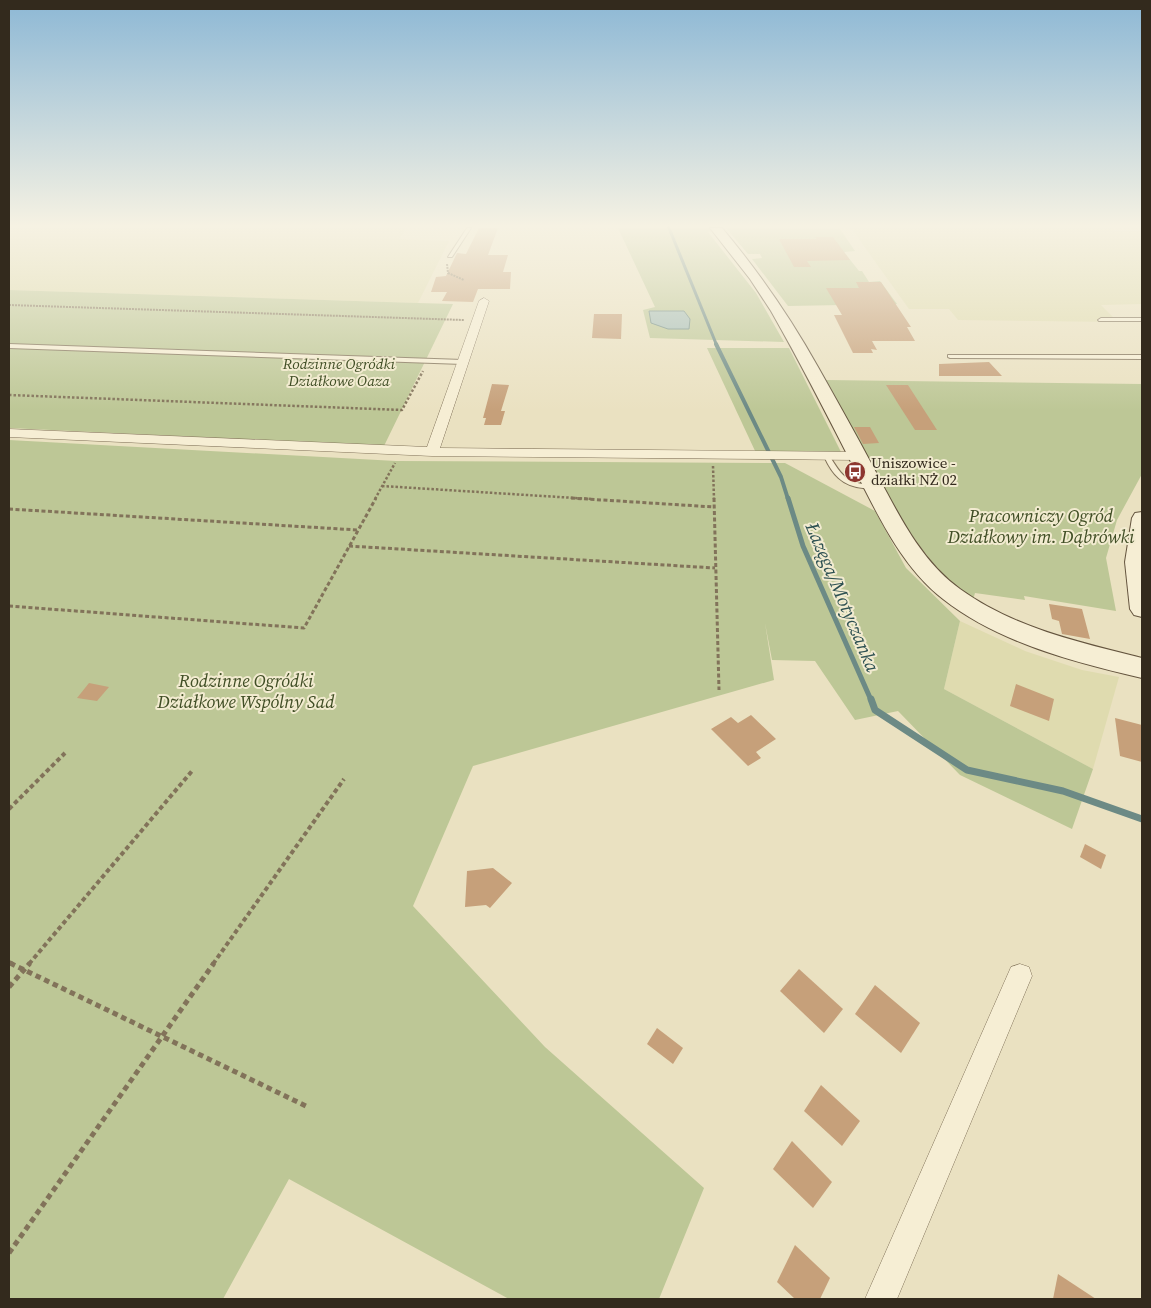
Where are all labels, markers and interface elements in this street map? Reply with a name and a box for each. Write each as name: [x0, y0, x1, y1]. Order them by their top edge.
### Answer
park label: Rodzinne Ogródki Działkowe Oaza: [282, 353, 396, 391]
place label: Uniszowice - działki NŻ 02: [871, 452, 957, 490]
bus stop icon: Uniszowice - działki NŻ 02: [843, 460, 867, 484]
park label: Pracowniczy Ogród Działkowy im. Dąbrówki: [946, 503, 1135, 549]
water label: Łazęga/Motyczanka: [799, 517, 886, 676]
park label: Rodzinne Ogródki Działkowe Wspólny Sad: [156, 668, 335, 714]

